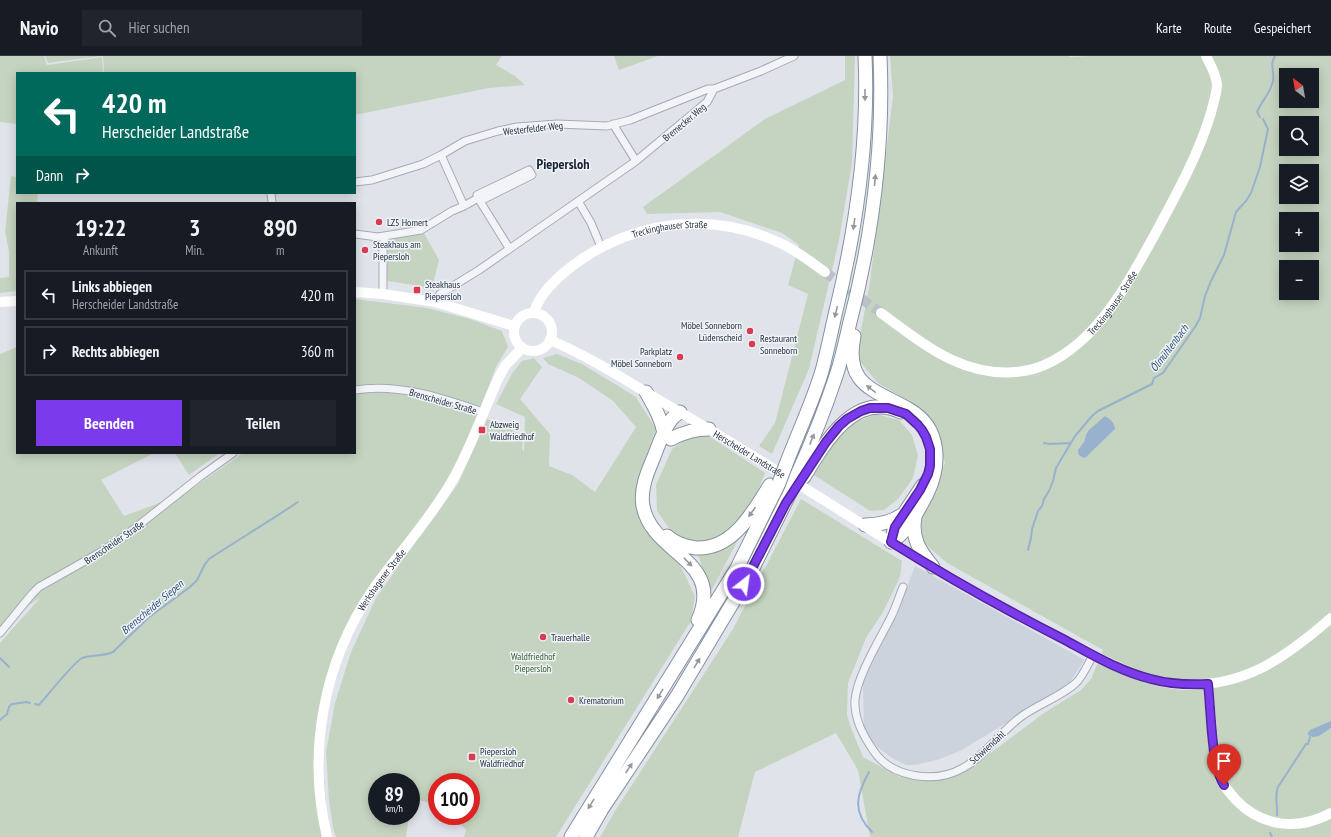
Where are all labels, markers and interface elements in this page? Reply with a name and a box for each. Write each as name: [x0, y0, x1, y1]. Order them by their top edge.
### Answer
search box: [82, 10, 362, 46]
text: Navio: [20, 16, 58, 40]
icon: search: [96, 17, 118, 39]
text: Hier suchen: [128, 18, 190, 37]
text: Karte: [1156, 19, 1182, 37]
text: Route: [1204, 19, 1232, 37]
text: Gespeichert: [1254, 19, 1311, 37]
north arrow: [1279, 68, 1319, 108]
map controls: [1279, 68, 1319, 300]
text: 420 m: [102, 84, 166, 121]
icon: left: [36, 88, 88, 140]
one-way arrow: [862, 89, 868, 102]
street label: Bremecker Weg: [660, 100, 709, 144]
button: search: [1279, 116, 1319, 156]
street label: Westerfelder Weg: [502, 119, 564, 138]
text: Herscheider Landstraße: [102, 120, 249, 143]
district label: Piepersloh: [537, 155, 590, 173]
icon: right: [71, 164, 93, 186]
button: layers: [1279, 164, 1319, 204]
text: Dann: [36, 166, 63, 185]
one-way arrow: [872, 174, 879, 186]
text: 19:22: [75, 212, 127, 243]
text: 3: [189, 212, 200, 243]
text: 890: [263, 212, 297, 243]
button: +: [1279, 212, 1319, 252]
place label: LZ5 Homert: [387, 216, 428, 229]
marker: LZ5 Homert: [374, 217, 384, 227]
street label: Treckinghauser Straße: [630, 218, 708, 241]
one-way arrow: [851, 218, 857, 230]
place label: Steakhaus am Piepersloh: [373, 238, 421, 263]
text: Ankunft: [83, 242, 118, 259]
text: Min.: [185, 242, 204, 259]
text: m: [276, 242, 284, 259]
marker: Steakhaus am Piepersloh: [360, 245, 370, 255]
button: −: [1279, 260, 1319, 300]
street label: Treckinghauser Straße: [1085, 268, 1140, 338]
text: Links abbiegen: [72, 277, 152, 296]
place label: Steakhaus Piepersloh: [425, 278, 461, 303]
icon: left: [38, 284, 60, 306]
marker: Steakhaus Piepersloh: [412, 285, 422, 295]
text: 420 m: [301, 286, 334, 305]
text: Herscheider Landstraße: [72, 296, 178, 313]
one-way arrow: [833, 306, 839, 318]
place label: Möbel Sonneborn Lüdenscheid: [681, 319, 742, 344]
water label: Ölmühlenbach: [1147, 321, 1192, 374]
marker: Möbel Sonneborn Lüdenscheid: [745, 326, 755, 336]
place label: Restaurant Sonneborn: [760, 332, 797, 357]
marker: Restaurant Sonneborn: [747, 339, 757, 349]
icon: right: [38, 340, 60, 362]
text: Rechts abbiegen: [72, 342, 159, 361]
text: 360 m: [301, 342, 334, 361]
place label: Parkplatz Möbel Sonneborn: [611, 345, 672, 370]
marker: Parkplatz Möbel Sonneborn: [675, 352, 685, 362]
one-way arrow: [866, 385, 877, 393]
street label: Brenscheider Straße: [408, 386, 478, 417]
button: Beenden: [36, 400, 182, 446]
button: Teilen: [190, 400, 336, 446]
place label: Abzweig Waldfriedhof: [490, 418, 535, 443]
marker: Abzweig Waldfriedhof: [477, 425, 487, 435]
street label: Herscheider Landstraße: [711, 427, 788, 481]
one-way arrow: [810, 433, 816, 445]
one-way arrow: [748, 507, 756, 518]
street label: Brenscheider Straße: [82, 518, 147, 567]
street label: Werkshagener Straße: [355, 546, 409, 613]
one-way arrow: [683, 557, 693, 567]
position arrow: [723, 563, 765, 605]
water label: Brenscheider Siepen: [118, 576, 187, 637]
place label: Trauerhalle: [551, 631, 590, 644]
marker: Trauerhalle: [538, 632, 548, 642]
park label: Waldfriedhof Piepersloh: [511, 650, 556, 675]
one-way arrow: [693, 658, 701, 668]
one-way arrow: [656, 688, 663, 700]
place label: Krematorium: [579, 694, 624, 707]
marker: Krematorium: [566, 695, 576, 705]
street label: Schwiendahl: [967, 727, 1008, 767]
pin: [1207, 744, 1241, 785]
place label: Piepersloh Waldfriedhof: [480, 745, 525, 770]
icon: arrive: [1213, 750, 1235, 772]
marker: Piepersloh Waldfriedhof: [467, 752, 477, 762]
one-way arrow: [625, 763, 633, 773]
speed limit sign: 100: [428, 773, 480, 825]
text: 89: [384, 781, 404, 807]
one-way arrow: [587, 799, 595, 809]
text: km/h: [385, 802, 403, 815]

